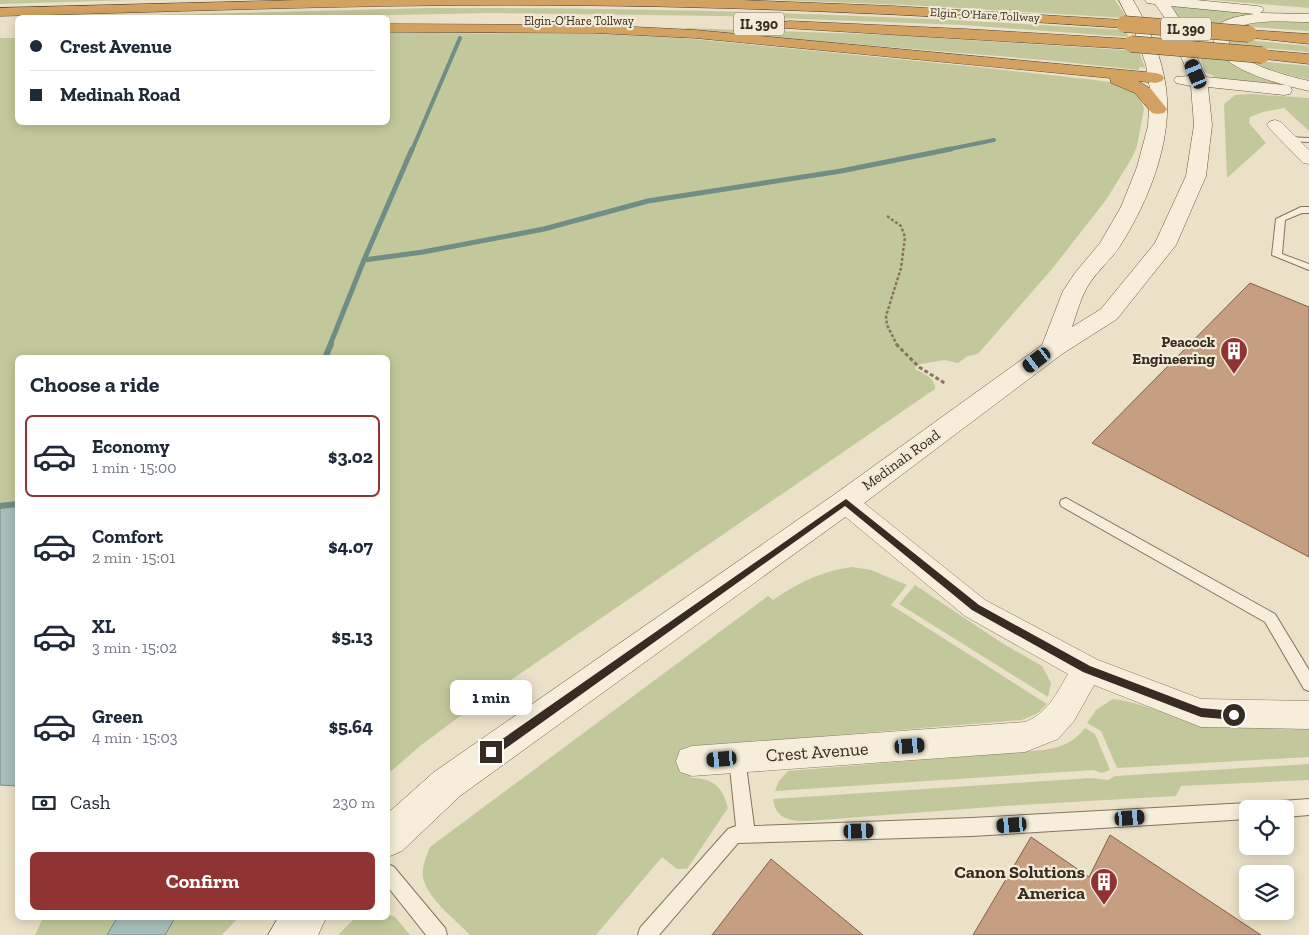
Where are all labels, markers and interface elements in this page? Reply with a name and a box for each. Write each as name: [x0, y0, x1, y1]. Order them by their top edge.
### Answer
street label: Elgin-O'Hare Tollway: [930, 5, 1041, 25]
road number: IL 390: [734, 12, 784, 36]
street label: Elgin-O'Hare Tollway: [524, 14, 635, 28]
road number: IL 390: [1161, 18, 1211, 40]
text: Crest Avenue: [60, 35, 172, 58]
car: [1183, 57, 1208, 91]
text: Medinah Road: [60, 83, 180, 106]
place label: Peacock Engineering: [1132, 333, 1216, 368]
building icon: Peacock Engineering: [1219, 336, 1249, 375]
car: [1020, 345, 1053, 375]
text: Choose a ride: [30, 371, 160, 398]
street label: Medinah Road: [858, 425, 944, 494]
icon: car: [32, 434, 77, 479]
text: Economy: [92, 435, 170, 458]
text: $3.02: [328, 445, 373, 468]
text: 1 min · 15:00: [92, 458, 176, 477]
icon: car: [32, 524, 77, 569]
text: Comfort: [92, 525, 163, 548]
text: $4.07: [328, 535, 373, 558]
text: 2 min · 15:01: [92, 548, 175, 567]
icon: car: [32, 614, 77, 659]
text: XL: [92, 615, 115, 638]
text: $5.13: [332, 625, 373, 648]
text: 3 min · 15:02: [92, 638, 177, 657]
callout: 1 min: [450, 680, 532, 714]
text: 1 min: [472, 688, 510, 707]
icon: car: [32, 704, 77, 749]
route start: [1223, 704, 1245, 726]
text: Green: [92, 705, 143, 728]
text: $5.64: [329, 715, 373, 738]
text: 4 min · 15:03: [92, 728, 177, 747]
street label: Crest Avenue: [765, 737, 869, 767]
car: [894, 737, 925, 755]
route end: [480, 741, 502, 763]
car: [706, 750, 737, 768]
icon: cash: [30, 789, 58, 817]
text: Cash: [70, 791, 110, 814]
text: 230 m: [332, 793, 375, 812]
map controls: [1239, 800, 1294, 920]
button: locate: [1239, 800, 1294, 855]
car: [1114, 809, 1145, 827]
car: [996, 816, 1027, 834]
car: [843, 823, 874, 839]
button: Confirm: [30, 852, 375, 910]
place label: Canon Solutions America: [954, 861, 1085, 904]
button: layers: [1239, 865, 1294, 920]
building icon: Canon Solutions America: [1089, 867, 1119, 906]

